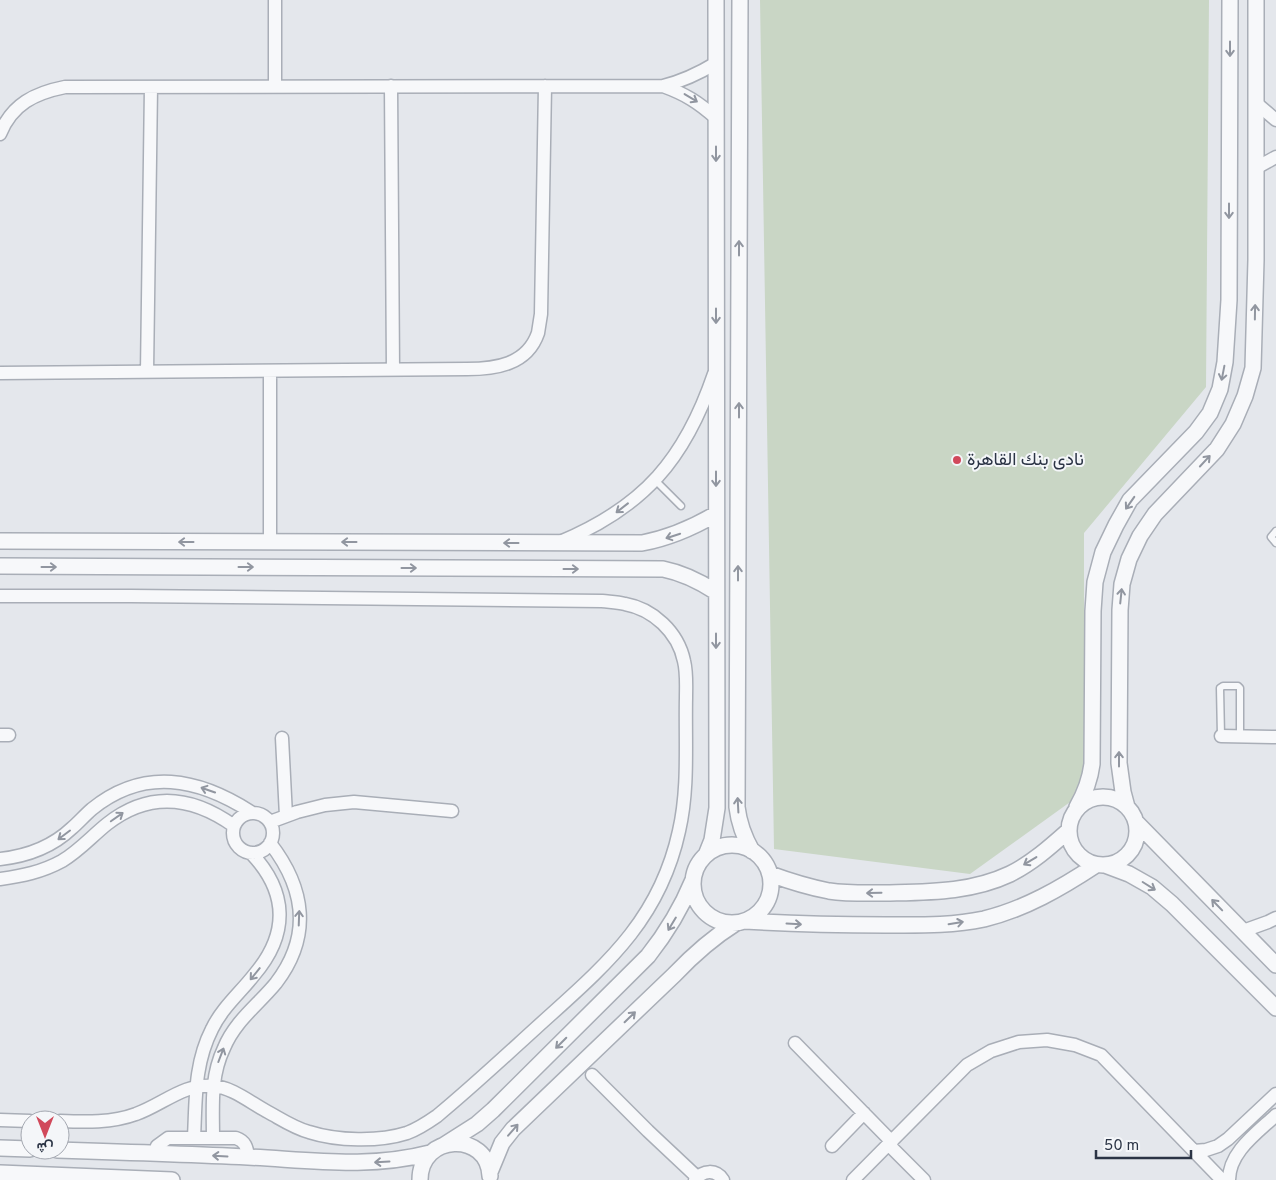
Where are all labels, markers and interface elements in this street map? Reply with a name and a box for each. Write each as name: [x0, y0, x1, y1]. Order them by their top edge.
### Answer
one-way arrow: [1225, 40, 1235, 56]
one-way arrow: [684, 94, 698, 104]
one-way arrow: [711, 145, 721, 161]
one-way arrow: [1224, 202, 1234, 219]
one-way arrow: [734, 240, 744, 256]
one-way arrow: [1250, 304, 1259, 320]
one-way arrow: [711, 308, 721, 324]
one-way arrow: [1218, 365, 1227, 381]
one-way arrow: [734, 403, 744, 419]
place label: نادى بنك القاهرة: [967, 449, 1084, 472]
marker: نادى بنك القاهرة: [951, 454, 963, 466]
one-way arrow: [1199, 455, 1211, 468]
one-way arrow: [711, 470, 721, 486]
one-way arrow: [1125, 495, 1135, 509]
one-way arrow: [616, 503, 629, 514]
one-way arrow: [665, 531, 681, 541]
one-way arrow: [178, 537, 194, 547]
one-way arrow: [341, 537, 357, 547]
one-way arrow: [503, 538, 520, 548]
one-way arrow: [40, 562, 56, 572]
one-way arrow: [238, 562, 254, 572]
one-way arrow: [400, 563, 416, 573]
one-way arrow: [562, 564, 579, 574]
one-way arrow: [733, 565, 743, 582]
one-way arrow: [1116, 589, 1126, 605]
one-way arrow: [711, 632, 721, 649]
one-way arrow: [1114, 751, 1124, 767]
one-way arrow: [200, 785, 216, 794]
one-way arrow: [733, 798, 742, 814]
one-way arrow: [110, 812, 124, 822]
one-way arrow: [57, 830, 71, 840]
one-way arrow: [1024, 857, 1038, 867]
one-way arrow: [1141, 881, 1155, 891]
one-way arrow: [866, 888, 882, 898]
one-way arrow: [1211, 899, 1224, 911]
one-way arrow: [294, 910, 304, 926]
one-way arrow: [666, 917, 676, 931]
one-way arrow: [948, 918, 964, 928]
one-way arrow: [786, 919, 802, 928]
one-way arrow: [250, 967, 261, 980]
one-way arrow: [624, 1011, 636, 1023]
one-way arrow: [555, 1036, 567, 1049]
one-way arrow: [217, 1048, 226, 1063]
north arrow: [20, 1110, 70, 1160]
one-way arrow: [507, 1124, 518, 1137]
scale bar: [1096, 1128, 1191, 1160]
text: 50 m: [1104, 1137, 1139, 1156]
text: ش: [36, 1138, 53, 1155]
one-way arrow: [212, 1151, 228, 1160]
one-way arrow: [375, 1157, 391, 1166]

